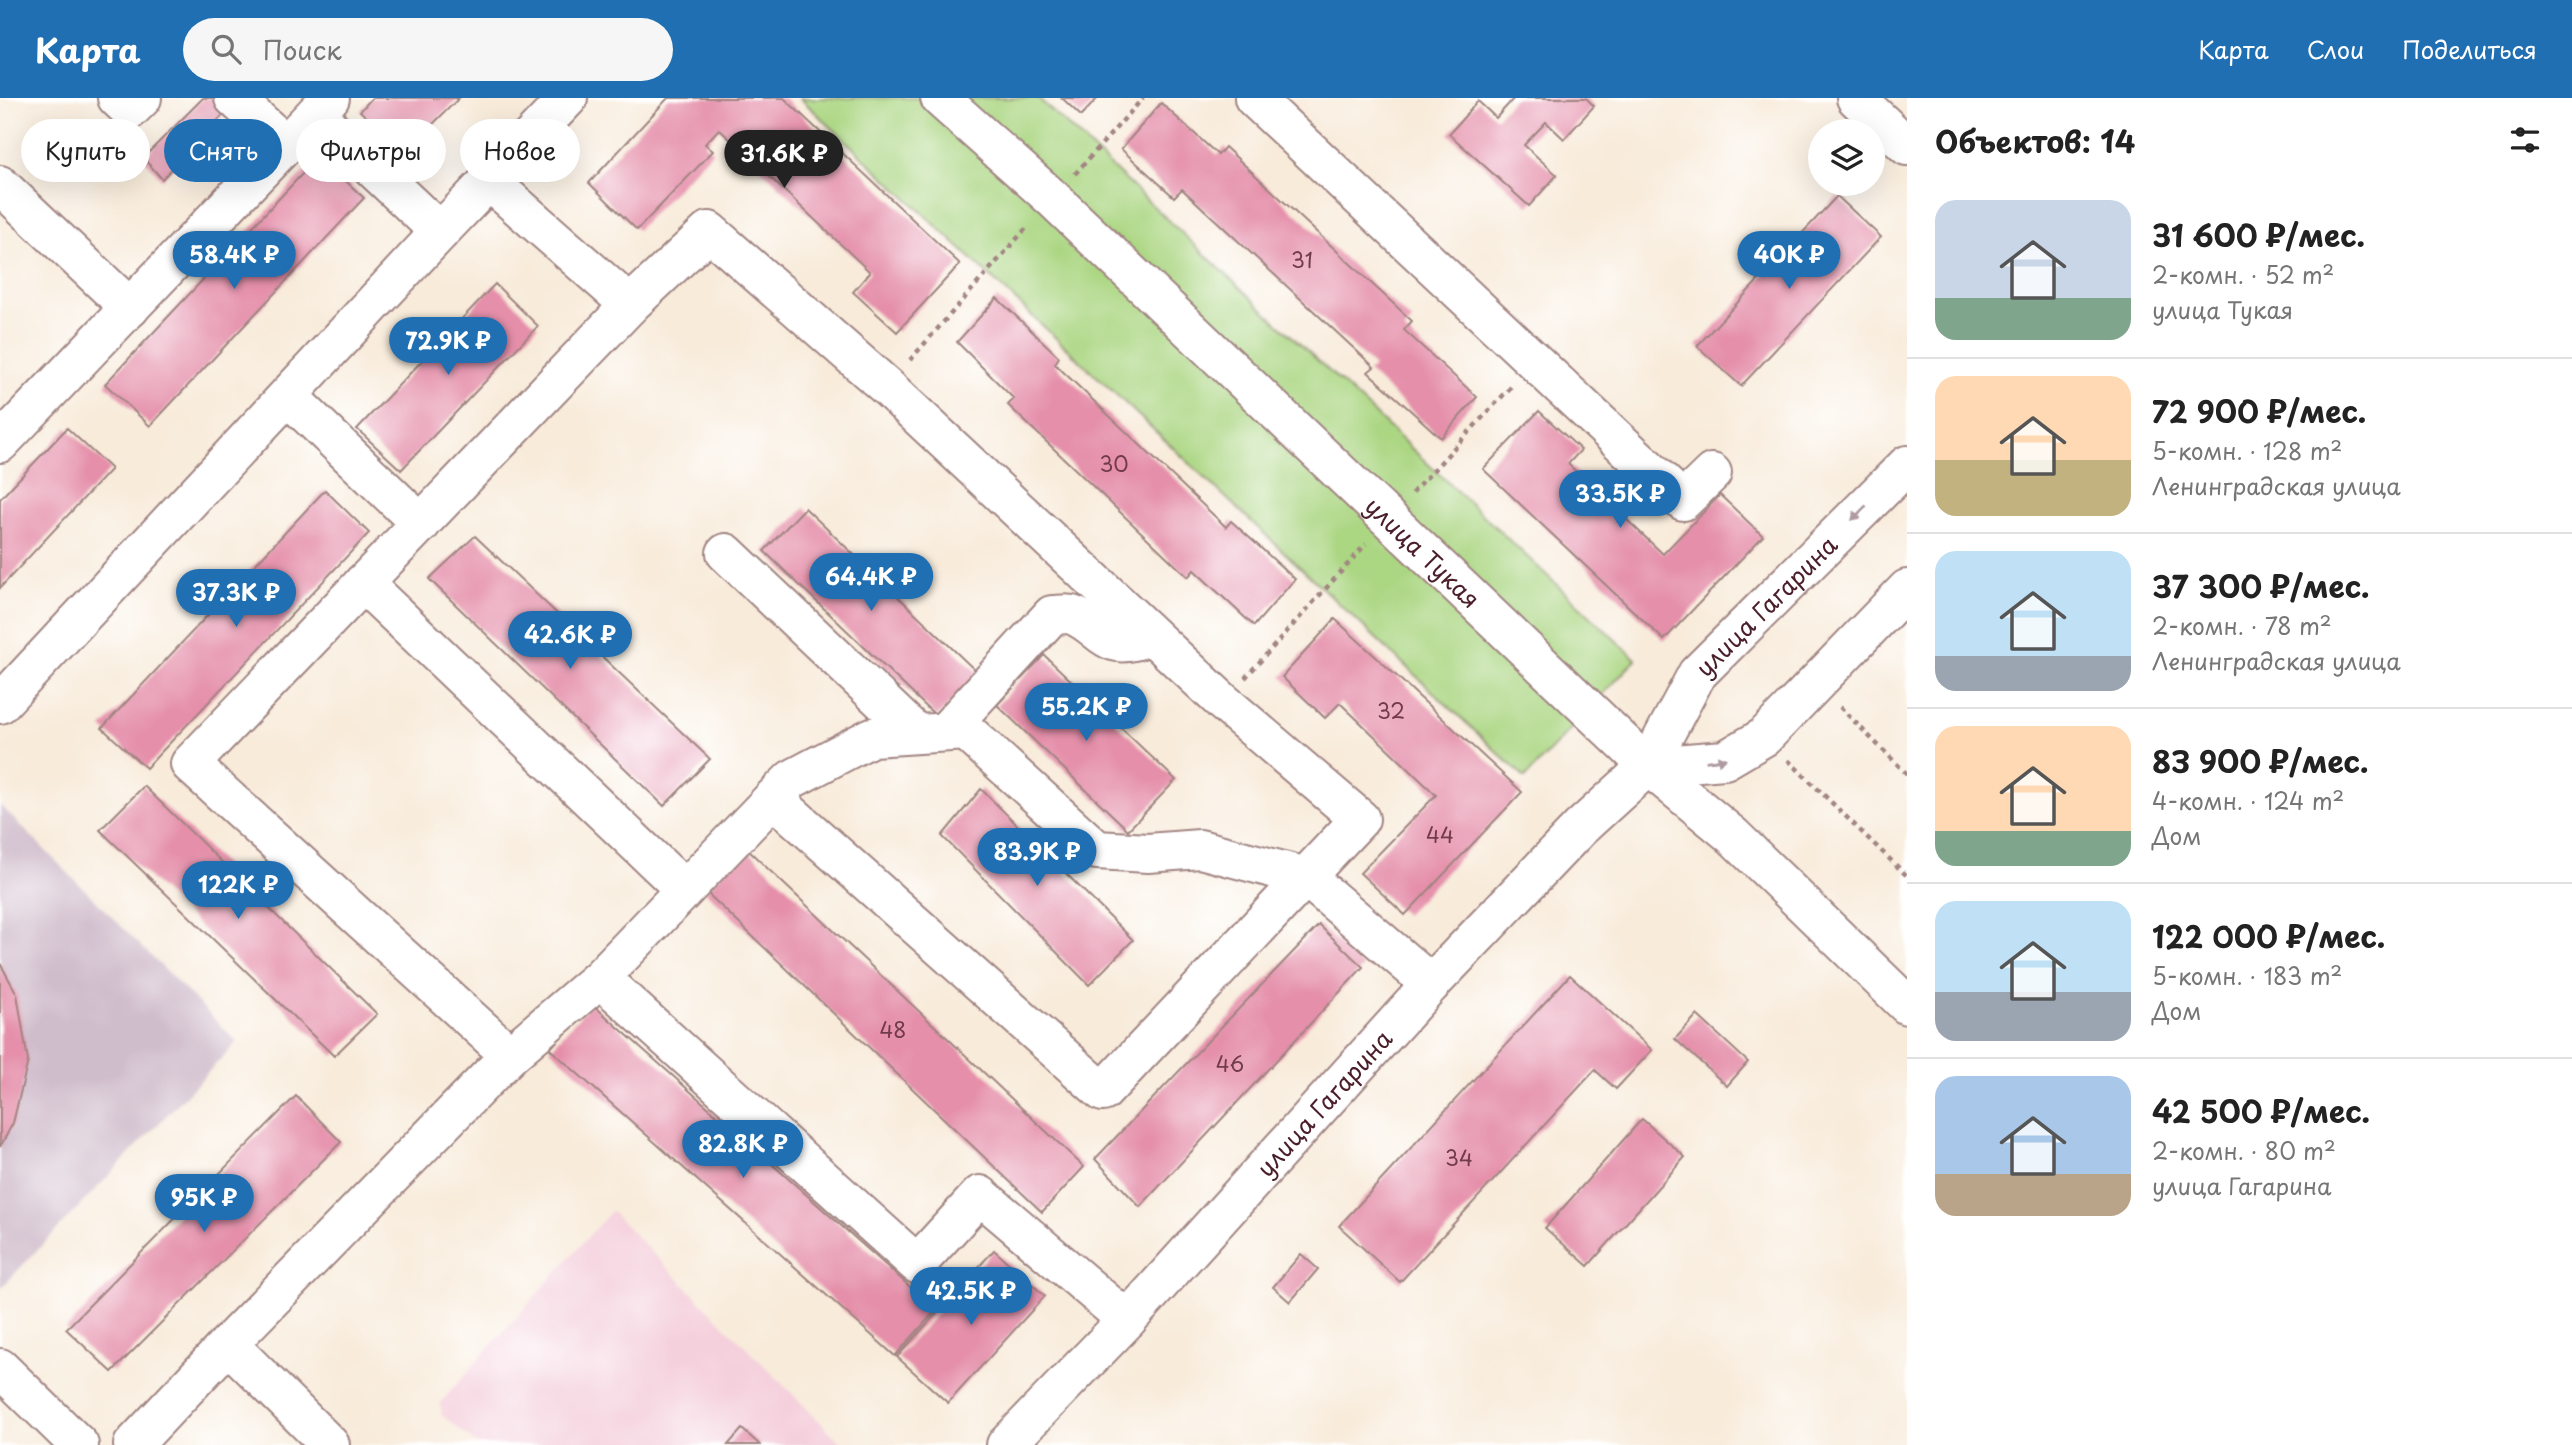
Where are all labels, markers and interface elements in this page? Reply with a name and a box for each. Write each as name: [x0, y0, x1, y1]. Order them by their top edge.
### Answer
search box: [183, 18, 673, 81]
text: Карта: [35, 24, 141, 74]
icon: search: [207, 30, 245, 68]
text: Поиск: [263, 30, 342, 69]
text: Карта: [2198, 31, 2269, 67]
text: Слои: [2307, 31, 2364, 67]
text: Поделиться: [2402, 31, 2537, 67]
text: Объектов: 14: [1935, 118, 2135, 163]
chip: Купить: [21, 119, 150, 182]
chip: Снять: [164, 119, 282, 182]
chip: Фильтры: [296, 119, 446, 182]
chip: Новое: [460, 119, 580, 182]
map controls: [1808, 119, 1885, 196]
button: layers: [1808, 119, 1885, 196]
icon: filters: [2506, 121, 2544, 159]
pin: 31.6K ₽: [719, 130, 849, 190]
text: 31.6K ₽: [740, 135, 828, 170]
text: 31 600 ₽/мес.: [2152, 212, 2365, 257]
icon: home: [1991, 228, 2075, 312]
pin: 58.4K ₽: [169, 232, 299, 291]
pin: 40K ₽: [1740, 232, 1838, 291]
text: 58.4K ₽: [189, 236, 279, 271]
text: 40K ₽: [1753, 236, 1825, 271]
house number: 31: [1291, 243, 1313, 275]
text: 2-комн. · 52 m²: [2152, 257, 2334, 292]
text: улица Тукая: [2152, 292, 2293, 327]
pin: 72.9K ₽: [383, 317, 513, 377]
text: 72.9K ₽: [405, 322, 491, 357]
text: 72 900 ₽/мес.: [2152, 388, 2366, 433]
icon: home: [1991, 404, 2075, 488]
text: 5-комн. · 128 m²: [2152, 433, 2342, 468]
house number: 30: [1099, 447, 1129, 479]
text: Ленинградская улица: [2152, 468, 2401, 503]
pin: 33.5K ₽: [1555, 470, 1685, 530]
text: 33.5K ₽: [1575, 475, 1665, 510]
street label: улица Тукая: [1358, 488, 1489, 616]
one-way arrow: [1851, 505, 1867, 521]
street label: улица Гагарина: [1687, 527, 1845, 685]
pin: 64.4K ₽: [806, 554, 936, 613]
text: 64.4K ₽: [825, 558, 917, 593]
text: 37 300 ₽/мес.: [2152, 563, 2369, 608]
pin: 37.3K ₽: [171, 570, 301, 629]
text: 37.3K ₽: [192, 574, 280, 609]
icon: home: [1991, 579, 2075, 663]
text: 2-комн. · 78 m²: [2152, 608, 2332, 643]
pin: 42.6K ₽: [505, 612, 635, 671]
text: 42.6K ₽: [524, 616, 616, 651]
text: Ленинградская улица: [2152, 643, 2401, 678]
pin: 55.2K ₽: [1021, 684, 1151, 743]
text: 55.2K ₽: [1041, 688, 1131, 723]
house number: 32: [1377, 694, 1405, 726]
text: 83 900 ₽/мес.: [2152, 738, 2368, 783]
one-way arrow: [1705, 754, 1727, 765]
icon: home: [1991, 754, 2075, 838]
text: 4-комн. · 124 m²: [2152, 783, 2344, 818]
house number: 44: [1426, 818, 1454, 850]
text: Дом: [2152, 818, 2201, 853]
pin: 83.9K ₽: [972, 828, 1102, 888]
text: 83.9K ₽: [993, 833, 1081, 868]
pin: 122K ₽: [181, 862, 295, 921]
text: 122K ₽: [198, 866, 278, 901]
text: 122 000 ₽/мес.: [2152, 913, 2385, 958]
icon: home: [1991, 929, 2075, 1013]
text: 5-комн. · 183 m²: [2152, 958, 2342, 993]
text: Дом: [2152, 993, 2201, 1028]
house number: 48: [880, 1013, 906, 1045]
street label: улица Гагарина: [1247, 1021, 1400, 1184]
house number: 46: [1216, 1047, 1244, 1079]
text: 42 500 ₽/мес.: [2152, 1088, 2370, 1133]
icon: home: [1991, 1104, 2075, 1188]
pin: 82.8K ₽: [678, 1121, 808, 1180]
text: 82.8K ₽: [698, 1125, 788, 1160]
text: 2-комн. · 80 m²: [2152, 1133, 2336, 1168]
house number: 34: [1445, 1141, 1473, 1173]
text: улица Гагарина: [2152, 1168, 2332, 1203]
pin: 95K ₽: [155, 1174, 253, 1234]
text: 95K ₽: [171, 1179, 237, 1214]
pin: 42.5K ₽: [906, 1268, 1036, 1327]
text: 42.5K ₽: [926, 1272, 1016, 1307]

